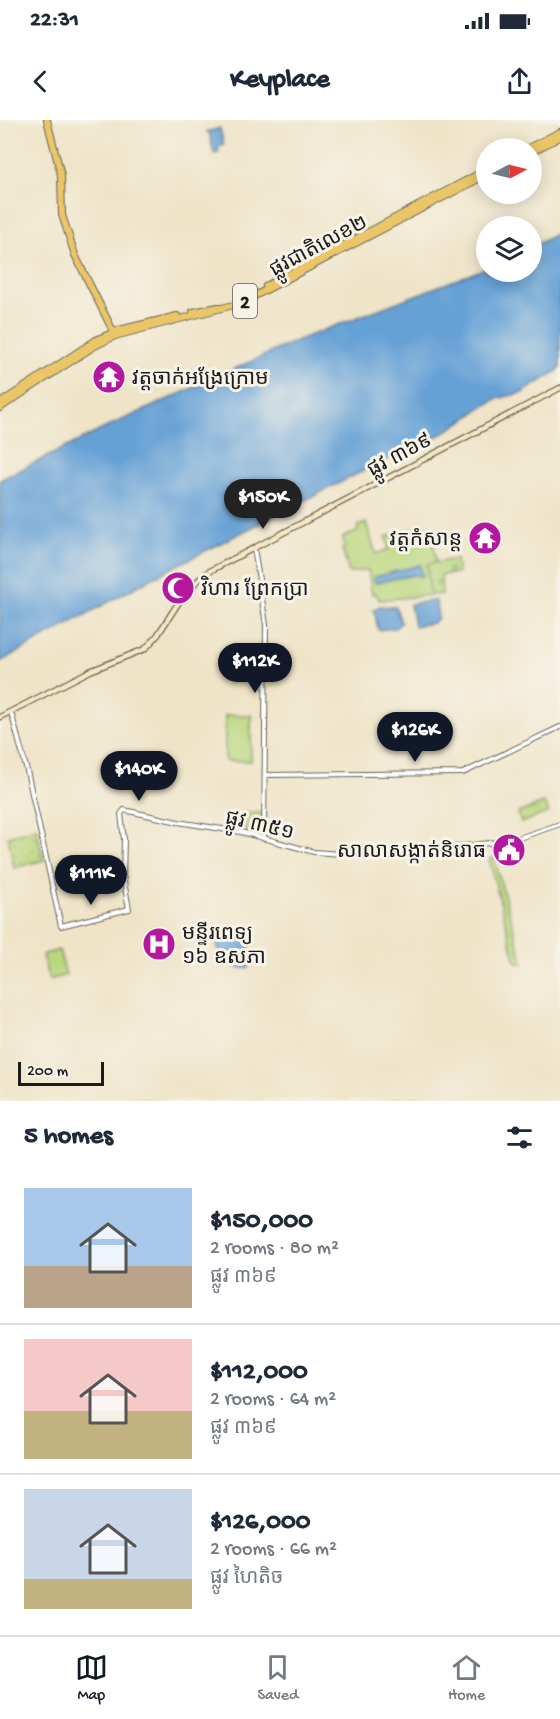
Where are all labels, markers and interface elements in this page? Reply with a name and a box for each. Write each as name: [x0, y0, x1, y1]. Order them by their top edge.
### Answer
text: 22:31: [30, 8, 79, 34]
icon: back: [24, 65, 57, 98]
text: Keyplace: [230, 65, 330, 97]
icon: share: [503, 65, 536, 98]
north arrow: [476, 138, 542, 204]
map controls: [476, 138, 542, 282]
street label: ផ្លូវជាតិលេខ២: [265, 210, 375, 287]
button: layers: [476, 216, 542, 282]
road number: 2: [233, 284, 257, 318]
temple icon: វត្តចាក់អង្រែក្រោម: [91, 359, 127, 395]
place label: វត្តចាក់អង្រែក្រោម: [132, 366, 268, 393]
street label: ផ្លូវ ៣៦៩: [364, 430, 439, 487]
pin: $150K: [221, 479, 305, 530]
text: $150K: [238, 487, 288, 510]
temple icon: វត្តកំសាន្ត: [467, 520, 503, 556]
place label: វត្តកំសាន្ត: [390, 528, 462, 554]
mosque icon: វិហារ ព្រែកប្រា: [160, 570, 196, 606]
place label: វិហារ ព្រែកប្រា: [200, 575, 309, 604]
pin: $112K: [213, 643, 297, 694]
text: $112K: [232, 651, 278, 674]
pin: $126K: [373, 712, 457, 763]
text: $126K: [391, 720, 439, 743]
pin: $140K: [97, 751, 181, 802]
text: $140K: [115, 759, 163, 782]
street label: ផ្លូវ ៣៥១: [222, 807, 296, 851]
public building icon: សាលាសង្កាត់និរោធ: [491, 832, 527, 868]
place label: សាលាសង្កាត់និរោធ: [337, 839, 486, 866]
pin: $111K: [49, 855, 133, 906]
text: $111K: [69, 863, 113, 886]
place label: មន្ទីរពេទ្យ ១៦ ឧសភា: [182, 921, 266, 972]
hospital icon: មន្ទីរពេទ្យ ១៦ ឧសភា: [141, 926, 177, 962]
scale bar: [18, 1059, 104, 1086]
text: 200 m: [27, 1063, 68, 1082]
icon: filters: [503, 1121, 536, 1154]
text: 5 homes: [24, 1122, 113, 1153]
text: $150,000: [210, 1207, 313, 1238]
icon: home: [72, 1212, 144, 1284]
text: 2 rooms · 80 m²: [210, 1238, 339, 1261]
text: ផ្លូវ ៣៦៩: [210, 1267, 277, 1290]
text: $112,000: [210, 1358, 308, 1389]
icon: home: [72, 1363, 144, 1435]
text: 2 rooms · 64 m²: [210, 1389, 336, 1412]
text: ផ្លូវ ៣៦៩: [210, 1418, 277, 1441]
text: $126,000: [210, 1508, 311, 1539]
icon: home: [72, 1513, 144, 1585]
text: 2 rooms · 66 m²: [210, 1539, 337, 1562]
text: ផ្លូវ ហៃតិច: [210, 1568, 283, 1591]
tab: Map: [75, 1651, 108, 1706]
tab: Saved: [257, 1651, 298, 1706]
tab: Home: [448, 1651, 485, 1706]

